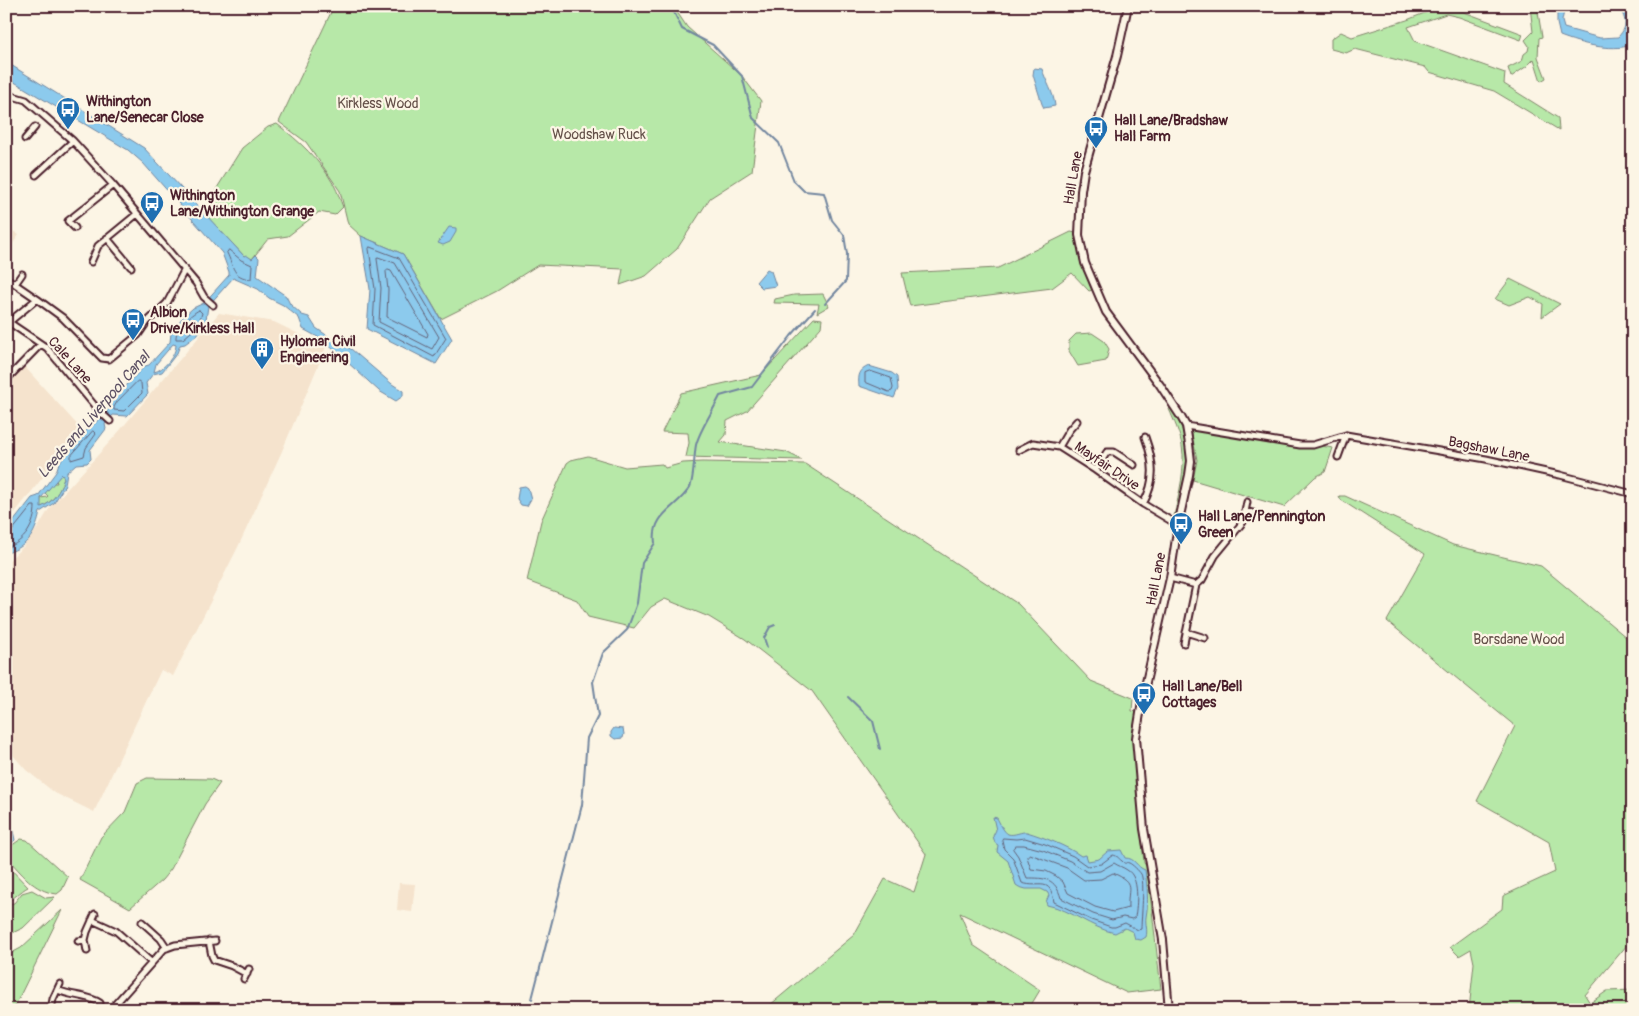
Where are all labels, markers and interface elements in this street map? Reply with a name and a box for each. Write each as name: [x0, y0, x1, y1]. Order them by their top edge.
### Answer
place label: Withington Lane/Senecar Close: [86, 93, 205, 126]
park label: Kirkless Wood: [337, 95, 419, 112]
bus stop icon: Withington Lane/Senecar Close: [55, 96, 81, 130]
place label: Hall Lane/Bradshaw Hall Farm: [1114, 112, 1229, 145]
bus stop icon: Hall Lane/Bradshaw Hall Farm: [1083, 115, 1109, 149]
park label: Woodshaw Ruck: [552, 126, 646, 143]
street label: Hall Lane: [1060, 150, 1086, 206]
place label: Withington Lane/Withington Grange: [170, 187, 315, 220]
bus stop icon: Withington Lane/Withington Grange: [139, 190, 165, 224]
place label: Albion Drive/Kirkless Hall: [150, 304, 255, 337]
bus stop icon: Albion Drive/Kirkless Hall: [120, 307, 146, 341]
street label: Cale Lane: [45, 333, 96, 387]
place label: Hylomar Civil Engineering: [280, 333, 356, 366]
building icon: Hylomar Civil Engineering: [249, 336, 275, 370]
water label: Leeds and Liverpool Canal: [34, 347, 155, 482]
street label: Bagshaw Lane: [1447, 433, 1531, 465]
street label: Mayfair Drive: [1071, 438, 1143, 494]
place label: Hall Lane/Pennington Green: [1198, 508, 1325, 541]
bus stop icon: Hall Lane/Pennington Green: [1168, 511, 1194, 545]
street label: Hall Lane: [1143, 551, 1170, 607]
park label: Borsdane Wood: [1473, 631, 1565, 648]
place label: Hall Lane/Bell Cottages: [1162, 678, 1242, 711]
bus stop icon: Hall Lane/Bell Cottages: [1131, 681, 1157, 715]

